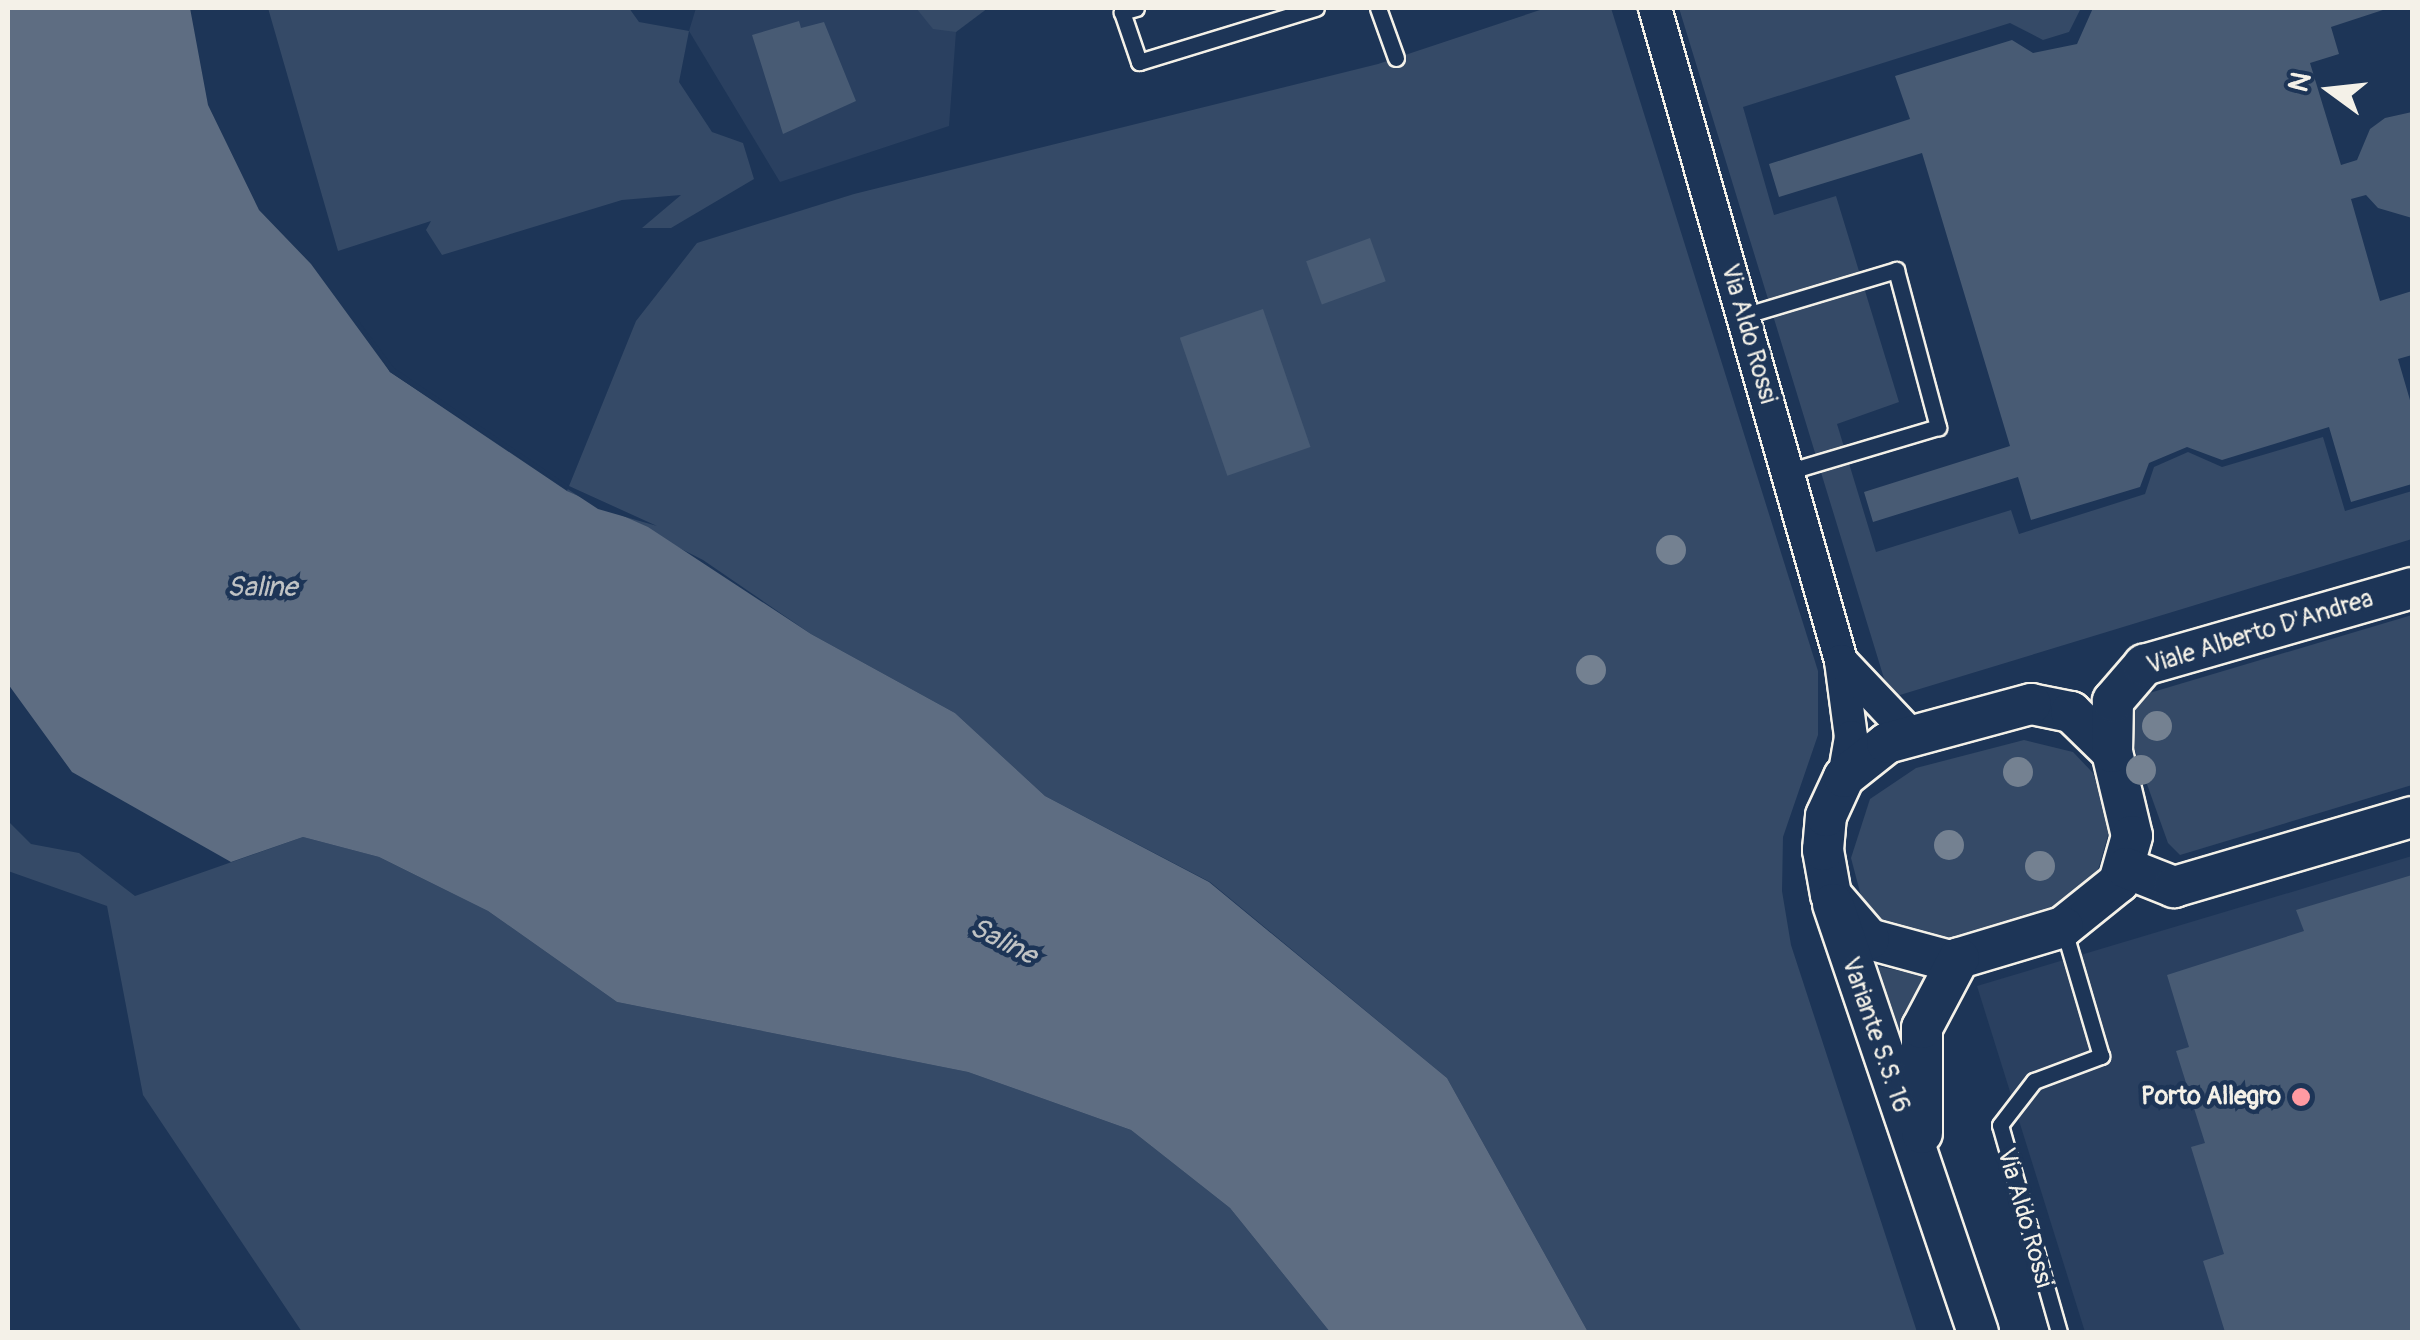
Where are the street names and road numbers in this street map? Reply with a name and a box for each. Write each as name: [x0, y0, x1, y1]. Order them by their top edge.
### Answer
street label: Via Aldo Rossi: [1714, 261, 1782, 407]
street label: Viale Alberto D'Andrea: [2143, 584, 2377, 682]
street label: Variante S.S. 16: [1834, 953, 1916, 1117]
street label: Via Aldo Rossi: [1990, 1145, 2058, 1291]

